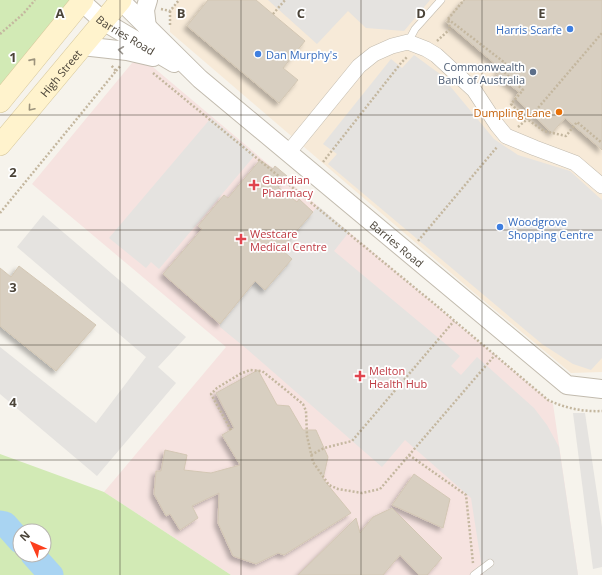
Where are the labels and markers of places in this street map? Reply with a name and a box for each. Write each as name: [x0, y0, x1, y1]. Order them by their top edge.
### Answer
place label: Harris Scarfe: [496, 22, 562, 37]
marker: Harris Scarfe: [565, 24, 575, 34]
place label: Dan Murphy's: [266, 47, 337, 62]
marker: Dan Murphy's: [253, 49, 263, 59]
place label: Commonwealth Bank of Australia: [438, 59, 525, 87]
marker: Commonwealth Bank of Australia: [528, 67, 538, 77]
place label: Dumpling Lane: [473, 105, 551, 120]
marker: Dumpling Lane: [554, 107, 564, 117]
place label: Guardian Pharmacy: [262, 172, 314, 200]
marker: Guardian Pharmacy: [249, 180, 259, 190]
place label: Woodgrove Shopping Centre: [508, 214, 594, 242]
marker: Woodgrove Shopping Centre: [495, 222, 505, 232]
place label: Westcare Medical Centre: [250, 226, 327, 254]
marker: Westcare Medical Centre: [235, 233, 247, 245]
place label: Melton Health Hub: [369, 363, 428, 391]
marker: Melton Health Hub: [354, 370, 366, 382]

